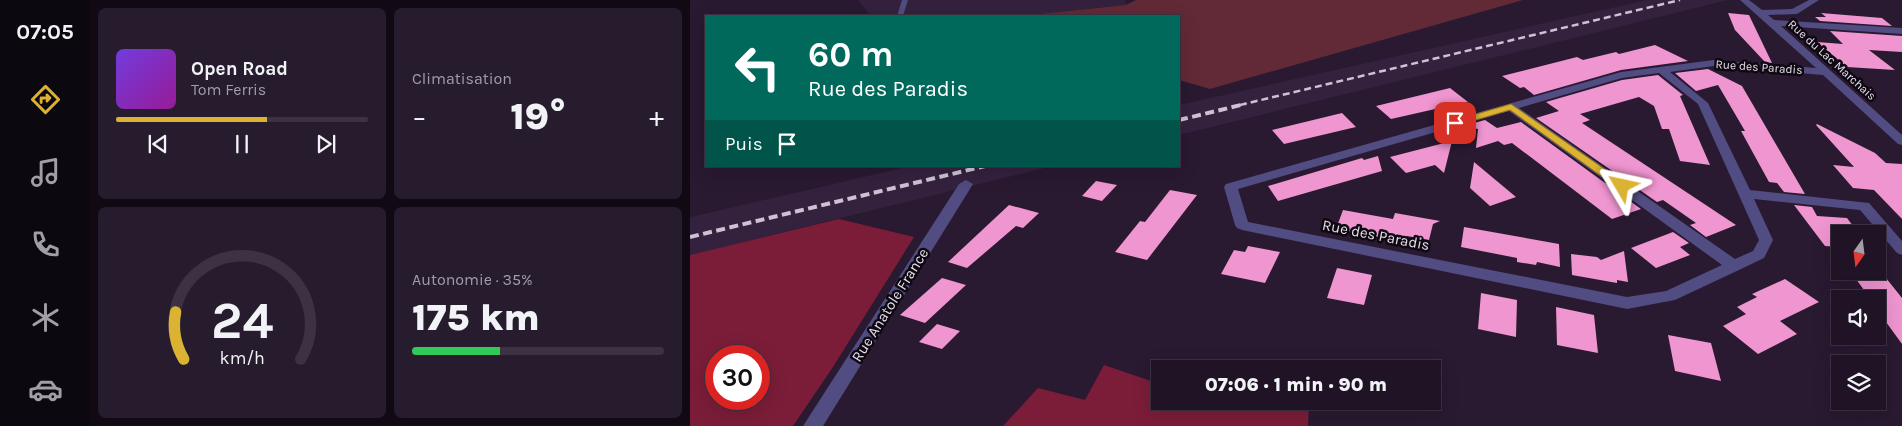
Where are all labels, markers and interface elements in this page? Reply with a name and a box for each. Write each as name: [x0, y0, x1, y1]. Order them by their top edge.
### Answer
street label: Rue du Lac Marchais: [1785, 17, 1879, 103]
text: 07:05: [16, 19, 74, 45]
text: 60 m: [808, 34, 893, 75]
icon: left: [725, 35, 790, 100]
street label: Rue des Paradis: [1715, 57, 1803, 77]
text: Open Road: [191, 58, 288, 80]
text: Climatisation: [412, 69, 512, 88]
text: Rue des Paradis: [808, 76, 968, 102]
text: Tom Ferris: [191, 80, 266, 99]
icon: directions: [28, 82, 63, 117]
text: 19°: [510, 94, 566, 139]
text: −: [412, 100, 427, 133]
text: +: [649, 100, 664, 133]
pin: [1434, 102, 1476, 144]
icon: arrive: [1441, 109, 1469, 137]
icon: previous: [144, 130, 172, 158]
icon: pause: [228, 130, 256, 158]
icon: next: [312, 130, 340, 158]
icon: arrive: [773, 130, 801, 158]
text: Puis: [725, 133, 763, 155]
icon: music: [28, 155, 63, 190]
position arrow: [1595, 159, 1647, 211]
street label: Rue des Paradis: [1321, 216, 1431, 254]
north arrow: [1831, 225, 1886, 280]
map controls: [1831, 225, 1886, 410]
icon: phone: [28, 227, 63, 262]
street label: Rue Anatole France: [848, 245, 932, 365]
text: Autonomie · 35%: [412, 270, 533, 289]
text: 24: [211, 290, 273, 351]
button: sound: [1831, 290, 1886, 345]
text: 175 km: [412, 295, 540, 340]
icon: climate: [28, 300, 63, 335]
speed limit sign: 30: [705, 345, 770, 410]
text: km/h: [219, 348, 265, 369]
button: layers: [1831, 355, 1886, 410]
icon: car: [28, 372, 63, 407]
text: 07:06 · 1 min · 90 m: [1205, 374, 1387, 396]

